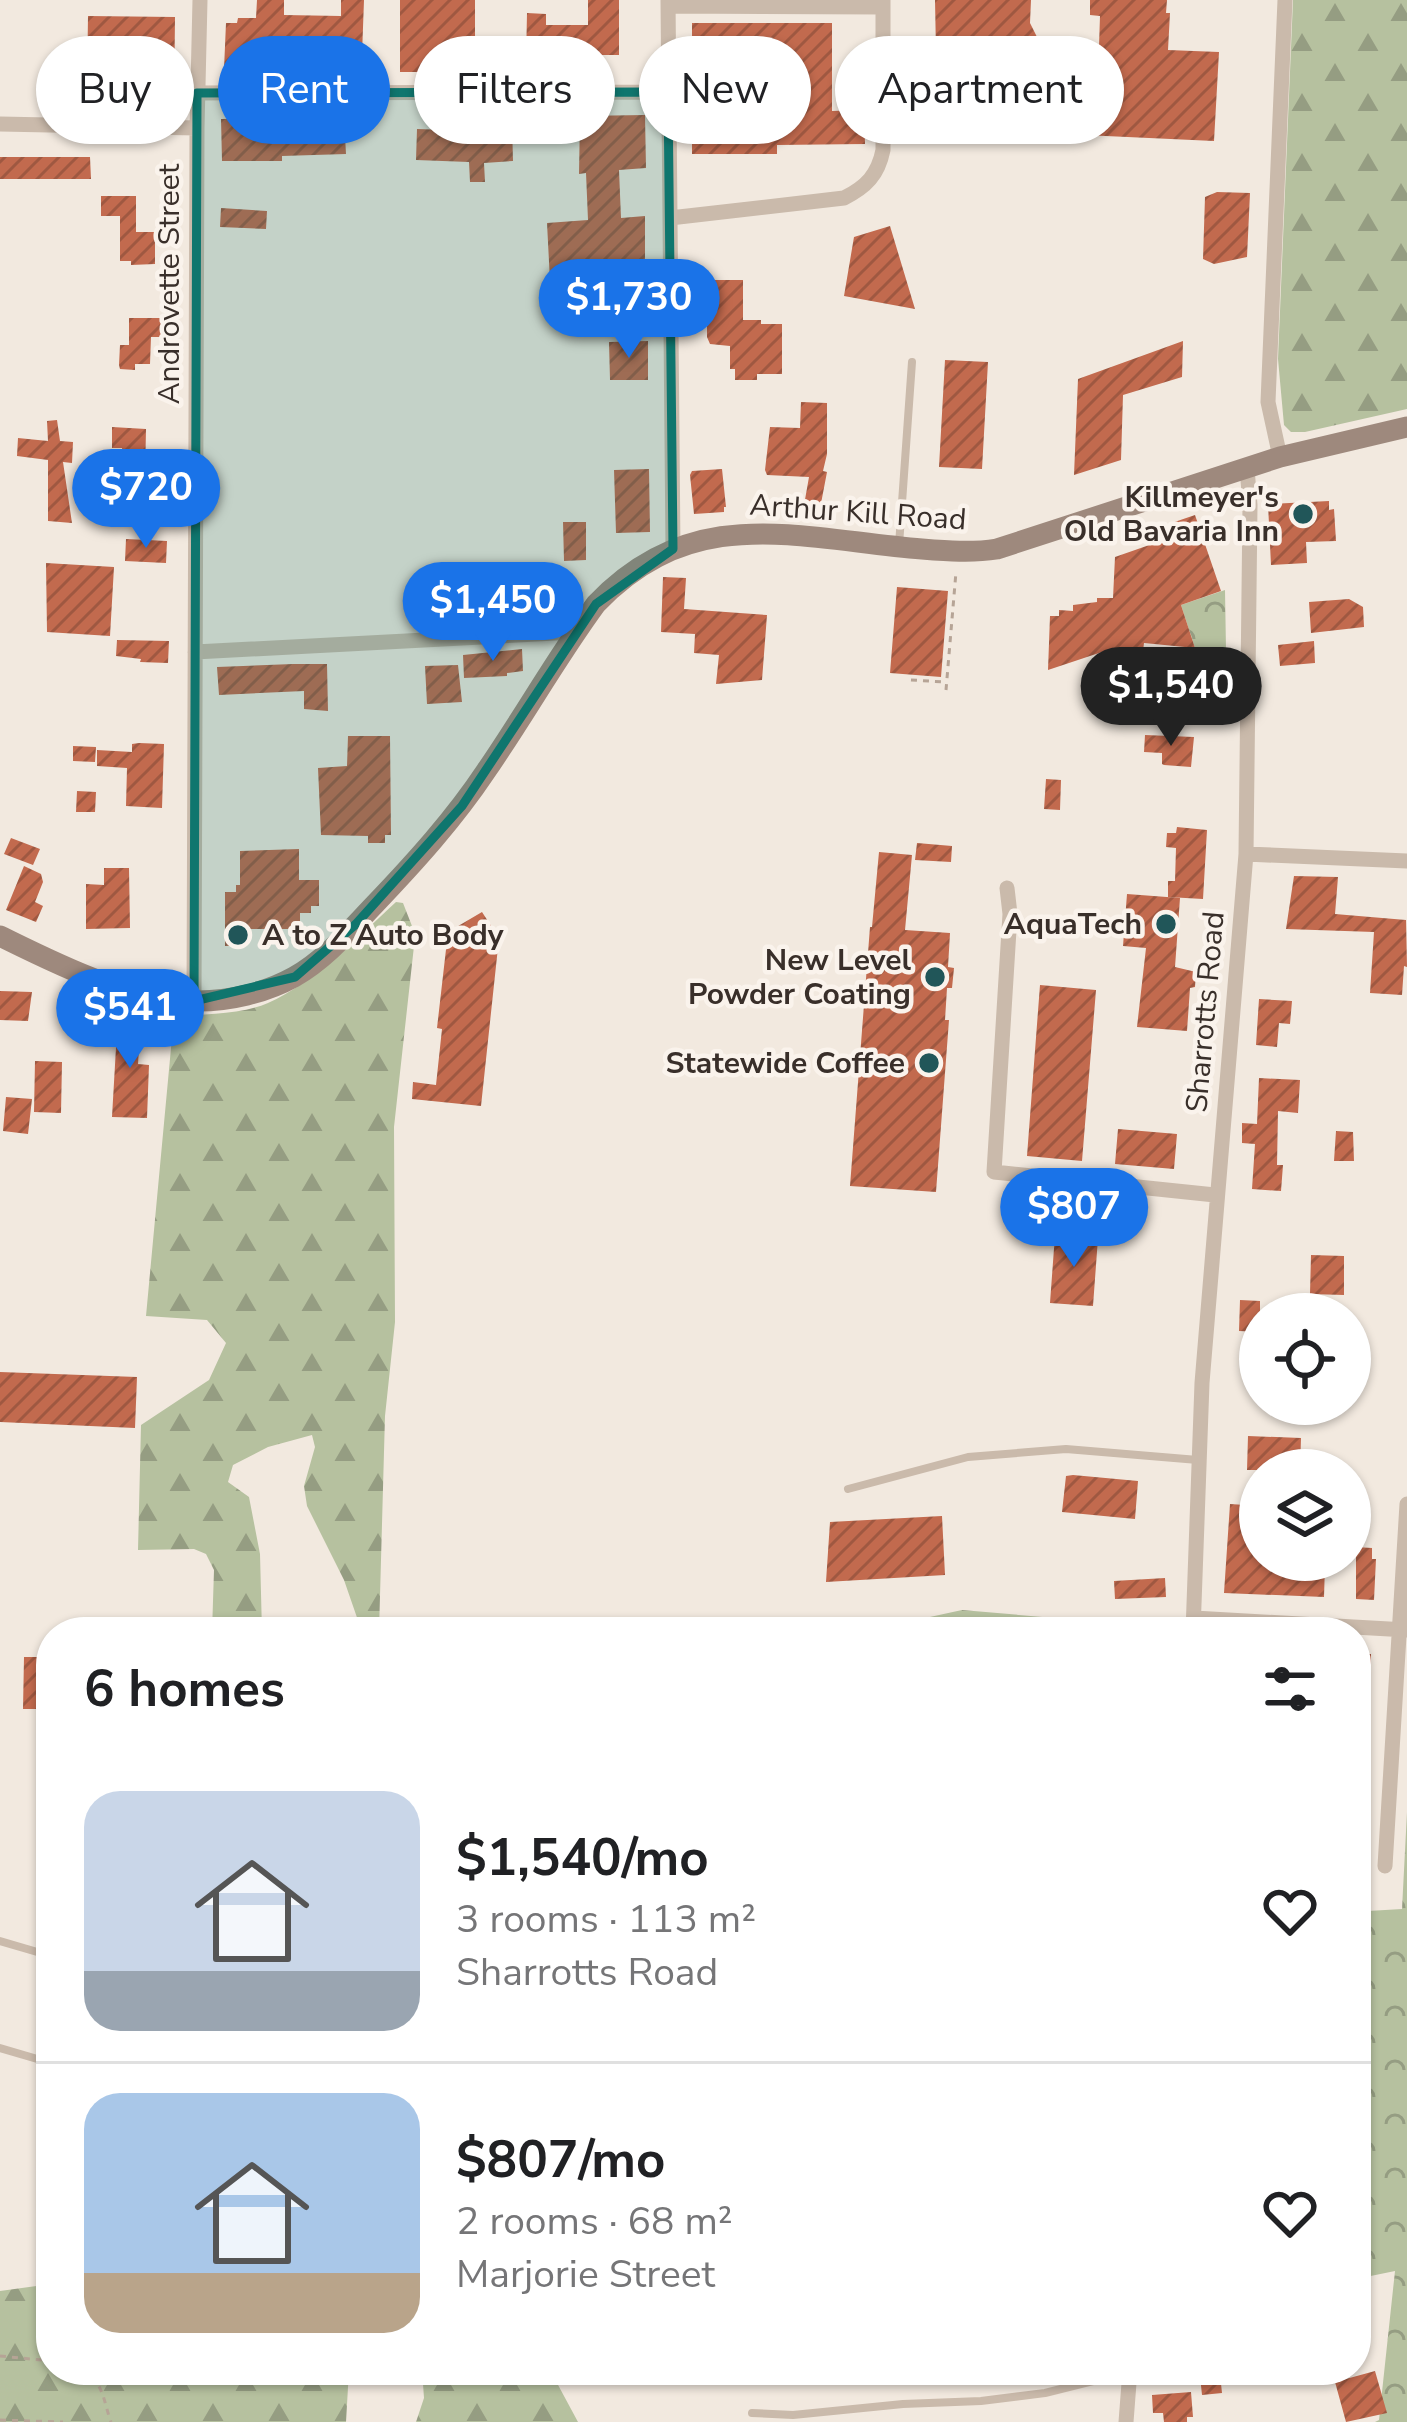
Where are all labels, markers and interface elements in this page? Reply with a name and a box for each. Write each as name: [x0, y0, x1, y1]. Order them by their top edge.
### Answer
chip: Buy: [36, 36, 194, 144]
chip: Rent: [218, 36, 390, 144]
chip: Filters: [414, 36, 615, 144]
chip: New: [639, 36, 811, 144]
chip: Apartment: [835, 36, 1124, 144]
street label: Androvette Street: [149, 163, 190, 404]
pin: $1,730: [531, 259, 727, 361]
text: $1,730: [566, 271, 692, 324]
pin: $720: [75, 449, 217, 551]
text: $720: [99, 461, 193, 514]
place label: Killmeyer's Old Bavaria Inn: [1064, 477, 1279, 552]
street label: Arthur Kill Road: [748, 484, 968, 541]
marker: Killmeyer's Old Bavaria Inn: [1290, 501, 1316, 527]
pin: $1,450: [395, 562, 591, 664]
text: $1,450: [430, 574, 556, 627]
pin: $1,540: [1073, 647, 1269, 749]
text: $1,540: [1108, 659, 1234, 712]
place label: AquaTech: [1004, 904, 1142, 945]
street label: Sharrotts Road: [1176, 910, 1235, 1114]
marker: AquaTech: [1153, 911, 1179, 937]
place label: A to Z Auto Body: [262, 915, 504, 956]
marker: A to Z Auto Body: [225, 922, 251, 948]
place label: New Level Powder Coating: [688, 940, 911, 1015]
marker: New Level Powder Coating: [922, 964, 948, 990]
pin: $541: [59, 969, 201, 1071]
text: $541: [83, 981, 177, 1034]
place label: Statewide Coffee: [666, 1043, 905, 1084]
marker: Statewide Coffee: [916, 1050, 942, 1076]
pin: $807: [1003, 1168, 1145, 1270]
text: $807: [1027, 1180, 1121, 1233]
map controls: [1239, 1293, 1371, 1581]
button: locate: [1239, 1293, 1371, 1425]
button: layers: [1239, 1449, 1371, 1581]
text: 6 homes: [84, 1654, 285, 1724]
icon: filters: [1257, 1656, 1323, 1722]
text: $1,540/mo: [456, 1823, 709, 1893]
icon: home: [180, 1839, 324, 1983]
icon: heart: [1257, 1878, 1323, 1944]
text: 3 rooms · 113 m²: [456, 1893, 756, 1946]
text: Sharrotts Road: [456, 1946, 718, 1999]
text: $807/mo: [456, 2125, 665, 2195]
icon: home: [180, 2141, 324, 2285]
icon: heart: [1257, 2180, 1323, 2246]
text: 2 rooms · 68 m²: [456, 2195, 733, 2248]
text: Marjorie Street: [456, 2248, 715, 2301]

